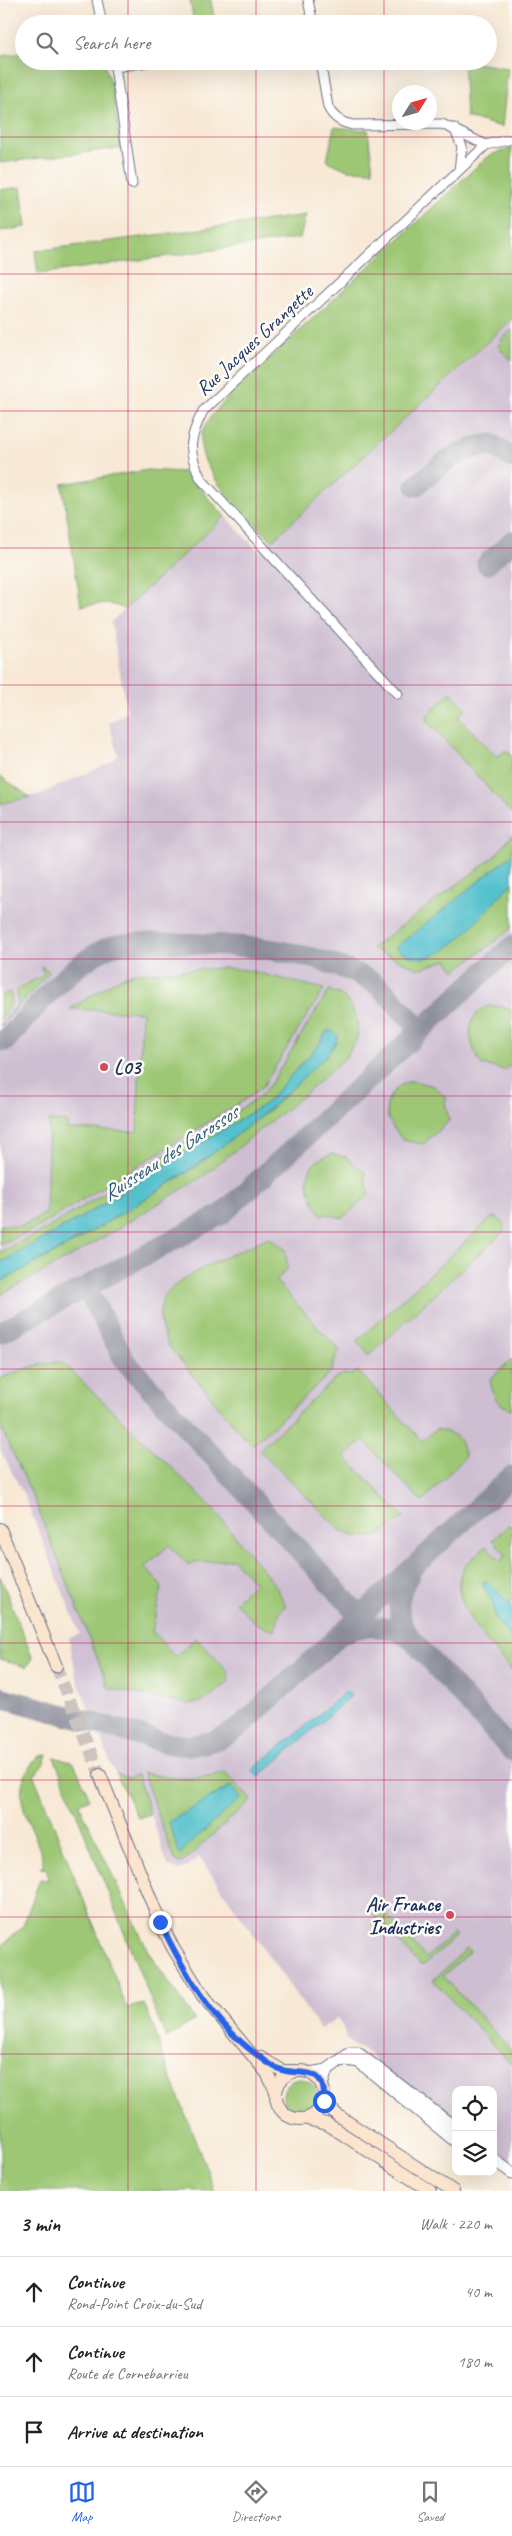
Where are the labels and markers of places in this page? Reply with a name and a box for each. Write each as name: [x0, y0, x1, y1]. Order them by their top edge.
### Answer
place label: L03: [114, 1055, 143, 1080]
marker: L03: [98, 1061, 110, 1073]
place label: Air France Industries: [366, 1892, 442, 1940]
marker: Air France Industries: [444, 1909, 456, 1921]

